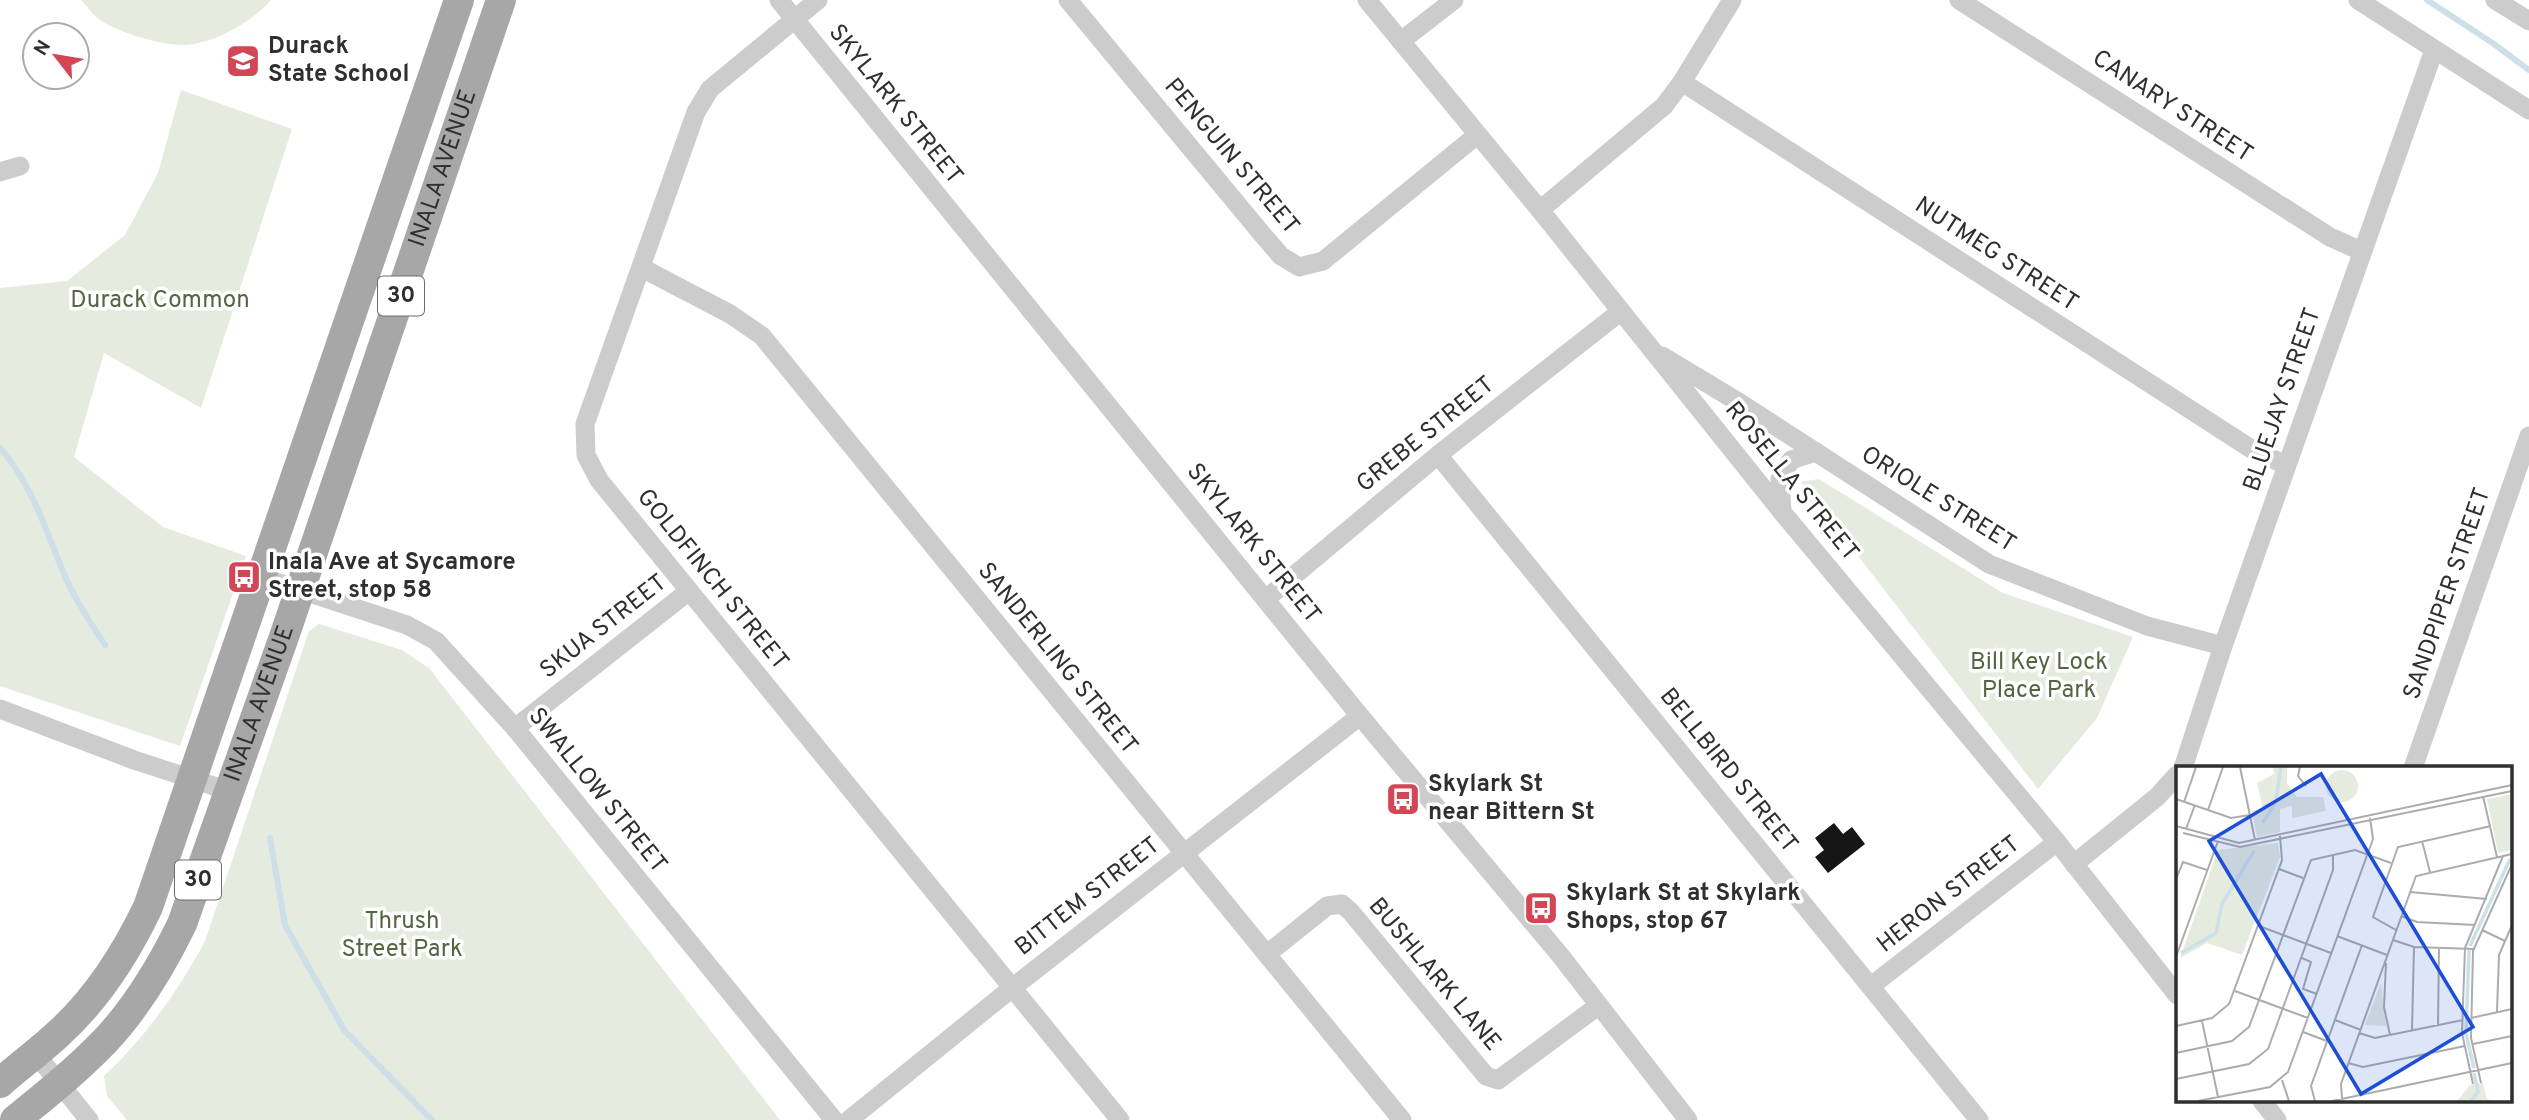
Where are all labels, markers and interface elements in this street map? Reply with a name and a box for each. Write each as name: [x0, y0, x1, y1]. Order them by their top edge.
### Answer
street label: SKYLARK STREET: [821, 19, 969, 191]
north arrow: [21, 21, 91, 91]
place label: Durack State School: [268, 32, 409, 90]
text: N: [29, 36, 57, 60]
school or university icon: Durack State School: [224, 42, 262, 80]
street label: CANARY STREET: [2086, 44, 2258, 170]
street label: PENGUIN STREET: [1157, 73, 1305, 241]
street label: INALA AVENUE: [403, 86, 484, 251]
street label: NUTMEG STREET: [1909, 191, 2083, 319]
road number: 30: [378, 276, 424, 316]
park label: Durack Common: [70, 286, 250, 316]
street label: BLUEJAY STREET: [2238, 304, 2328, 496]
street label: GREBE STREET: [1351, 370, 1501, 500]
street label: ROSELLA STREET: [1717, 396, 1865, 568]
street label: ORIOLE STREET: [1855, 440, 2021, 560]
street label: SKYLARK STREET: [1179, 458, 1327, 630]
street label: GOLDFINCH STREET: [630, 483, 794, 677]
street label: SANDPIPER STREET: [2398, 484, 2498, 704]
place label: Inala Ave at Sycamore Street, stop 58: [268, 548, 516, 606]
street label: SANDERLING STREET: [970, 557, 1144, 761]
bus stop icon: Inala Ave at Sycamore Street, stop 58: [225, 558, 263, 596]
street label: SKUA STREET: [535, 568, 673, 686]
street label: INALA AVENUE: [219, 622, 302, 786]
park label: Bill Key Lock Place Park: [1970, 648, 2108, 706]
street label: BELLBIRD STREET: [1652, 683, 1804, 859]
street label: SWALLOW STREET: [521, 702, 673, 880]
inset map: [2176, 766, 2512, 1102]
place label: Skylark St near Bittern St: [1428, 770, 1595, 828]
bus stop icon: Skylark St near Bittern St: [1384, 780, 1422, 818]
street label: HERON STREET: [1871, 830, 2027, 960]
street label: BITTEM STREET: [1009, 831, 1167, 963]
road number: 30: [175, 860, 221, 900]
place label: Skylark St at Skylark Shops, stop 67: [1566, 879, 1801, 937]
bus stop icon: Skylark St at Skylark Shops, stop 67: [1522, 889, 1560, 927]
street label: BUSHLARK LANE: [1361, 892, 1507, 1058]
park label: Thrush Street Park: [341, 907, 463, 965]

